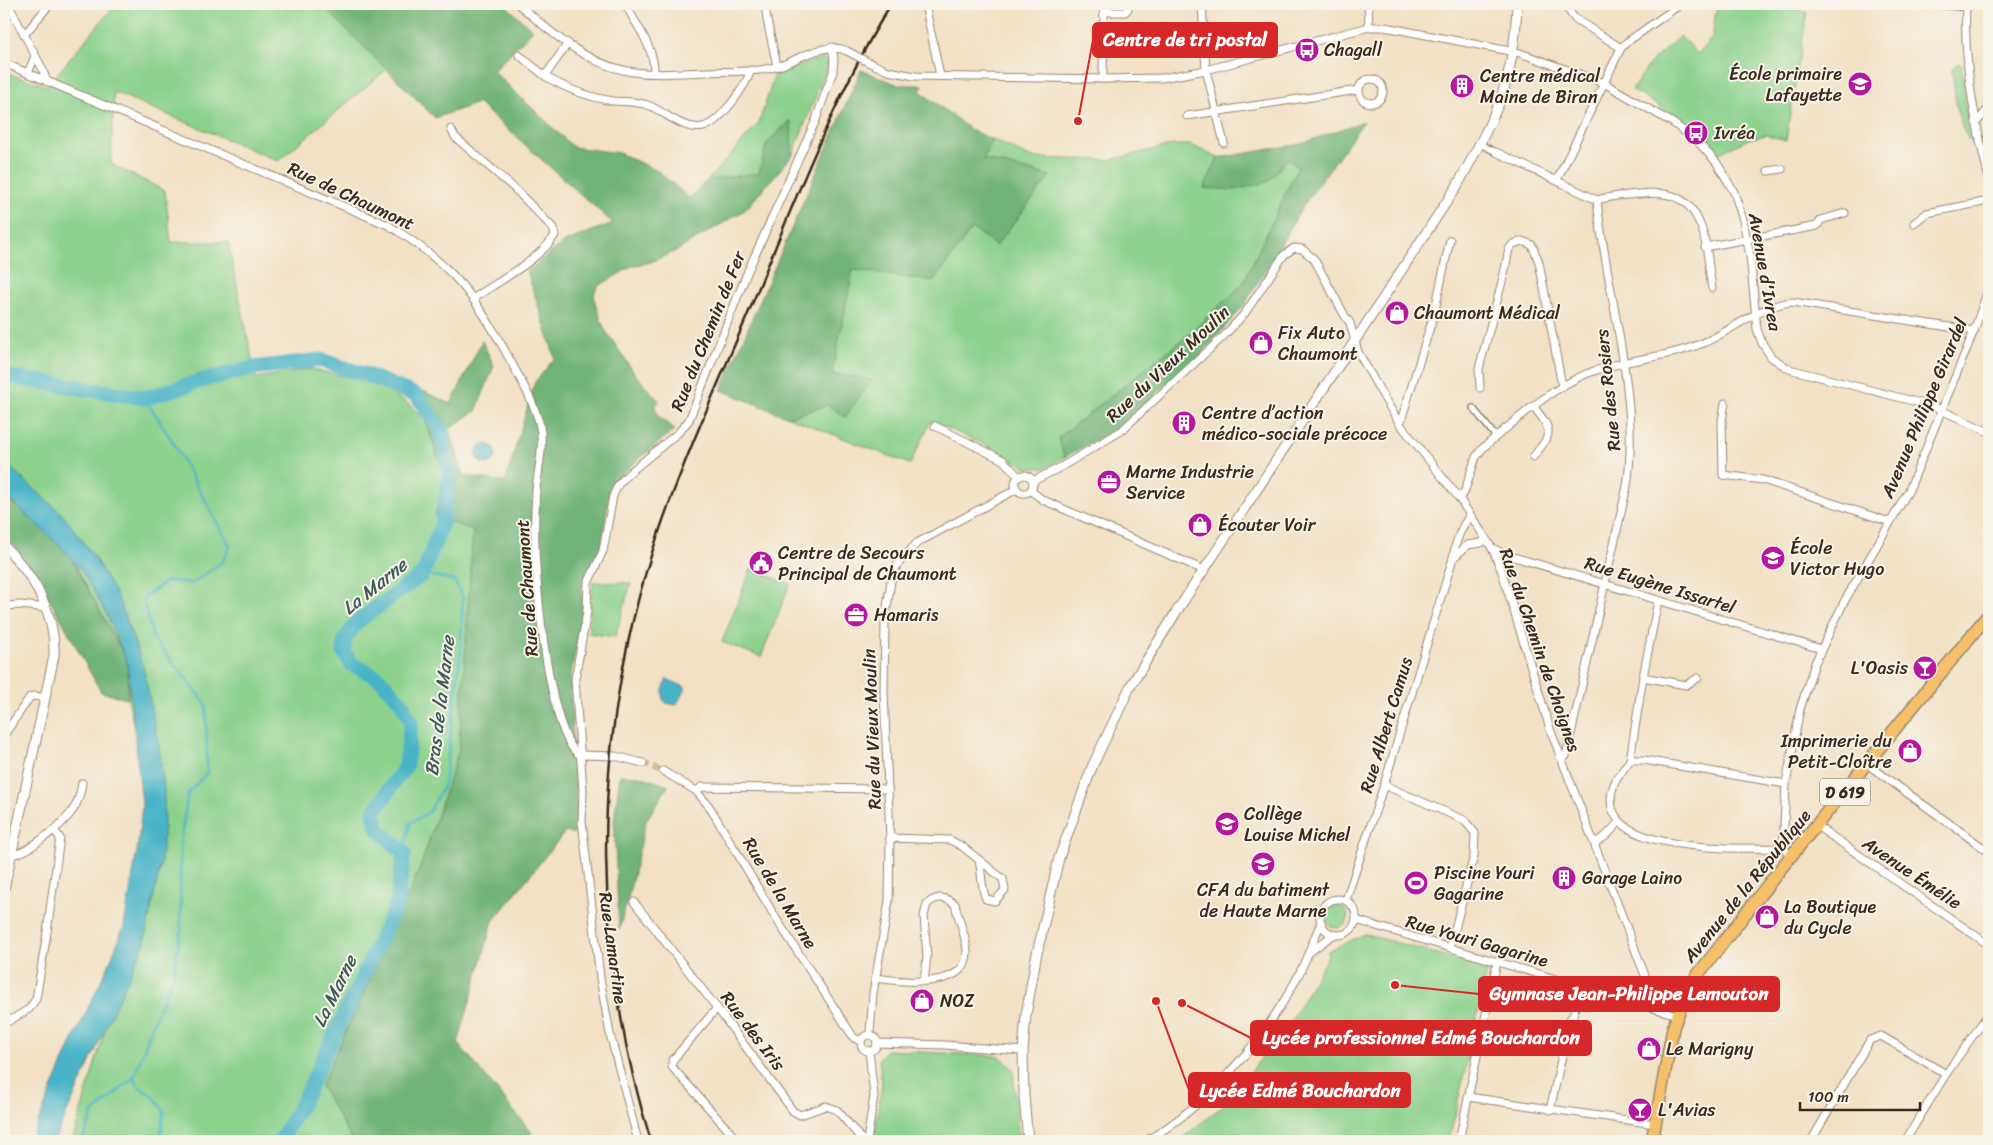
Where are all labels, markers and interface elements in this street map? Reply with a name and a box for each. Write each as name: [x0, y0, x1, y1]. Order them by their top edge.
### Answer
callout: Centre de tri postal: [1093, 23, 1277, 57]
text: Centre de tri postal: [1102, 23, 1269, 56]
place label: Chagall: [1324, 34, 1383, 66]
bus stop icon: Chagall: [1294, 37, 1320, 63]
place label: École primaire Lafayette: [1729, 58, 1842, 111]
place label: Centre médical Maine de Biran: [1480, 60, 1601, 113]
school or university icon: École primaire Lafayette: [1847, 71, 1873, 97]
building icon: Centre médical Maine de Biran: [1449, 73, 1475, 99]
place label: Ivréa: [1713, 117, 1755, 149]
bus stop icon: Ivréa: [1683, 120, 1709, 146]
street label: Rue de Chaumont: [282, 153, 420, 240]
street label: Avenue d'Ivrea: [1739, 209, 1791, 335]
street label: Rue du Chemin de Fer: [661, 244, 755, 416]
street label: Rue du Vieux Moulin: [1098, 297, 1238, 431]
place label: Chaumont Médical: [1414, 297, 1561, 329]
shop icon: Chaumont Médical: [1384, 300, 1410, 326]
street label: Avenue Philippe Girardel: [1871, 312, 1977, 504]
place label: Fix Auto Chaumont: [1278, 317, 1358, 370]
street label: Rue des Rosiers: [1586, 327, 1630, 453]
shop icon: Fix Auto Chaumont: [1248, 330, 1274, 356]
place label: Centre d’action médico-sociale précoce: [1202, 397, 1387, 450]
building icon: Centre d’action médico-sociale précoce: [1171, 410, 1197, 436]
place label: Marne Industrie Service: [1126, 456, 1254, 509]
office icon: Marne Industrie Service: [1096, 469, 1122, 495]
place label: Écouter Voir: [1218, 509, 1317, 541]
shop icon: Écouter Voir: [1187, 512, 1213, 538]
street label: Rue de Chaumont: [506, 518, 548, 657]
place label: École Victor Hugo: [1790, 532, 1884, 585]
place label: Centre de Secours Principal de Chaumont: [778, 537, 957, 590]
street label: Rue du Chemin de Choignes: [1490, 544, 1590, 757]
school or university icon: École Victor Hugo: [1760, 545, 1786, 571]
street label: Rue Eugène Issartel: [1581, 547, 1740, 623]
water label: La Marne: [334, 548, 416, 623]
public building icon: Centre de Secours Principal de Chaumont: [748, 550, 774, 576]
place label: Hamaris: [874, 599, 939, 631]
office icon: Hamaris: [843, 602, 869, 628]
water label: Bras de la Marne: [415, 632, 465, 778]
street label: Rue du Vieux Moulin: [853, 648, 891, 810]
street label: Rue Albert Camus: [1350, 652, 1422, 797]
place label: L'Oasis: [1851, 652, 1909, 684]
bar icon: L'Oasis: [1912, 655, 1938, 681]
place label: Imprimerie du Petit-Cloître: [1780, 725, 1892, 778]
shop icon: Imprimerie du Petit-Cloître: [1897, 738, 1923, 764]
road number: D 619: [1820, 779, 1870, 806]
place label: Collège Louise Michel: [1244, 798, 1351, 851]
street label: Avenue de la République: [1674, 802, 1820, 971]
school or university icon: Collège Louise Michel: [1214, 811, 1240, 837]
street label: Avenue Émélie: [1855, 827, 1968, 918]
street label: Rue de la Marne: [734, 831, 826, 955]
school or university icon: CFA du batiment de Haute Marne: [1250, 851, 1276, 877]
place label: Piscine Youri Gagarine: [1434, 857, 1535, 910]
place label: Garage Laino: [1582, 862, 1682, 894]
building icon: Garage Laino: [1551, 865, 1577, 891]
sports icon: Piscine Youri Gagarine: [1403, 870, 1429, 896]
place label: CFA du batiment de Haute Marne: [1197, 874, 1330, 927]
street label: Rue Lamartine: [589, 890, 637, 1006]
place label: La Boutique du Cycle: [1784, 891, 1877, 944]
shop icon: La Boutique du Cycle: [1754, 904, 1780, 930]
street label: Rue Youri Gagarine: [1402, 905, 1552, 977]
water label: La Marne: [303, 948, 367, 1033]
callout: Gymnase Jean-Philippe Lemouton: [1479, 977, 1779, 1011]
text: Gymnase Jean-Philippe Lemouton: [1488, 977, 1769, 1010]
street label: Rue des Iris: [712, 984, 794, 1078]
place label: NOZ: [940, 985, 975, 1017]
shop icon: NOZ: [909, 988, 935, 1014]
callout: Lycée professionnel Edmé Bouchardon: [1251, 1021, 1591, 1055]
text: Lycée professionnel Edmé Bouchardon: [1262, 1021, 1580, 1054]
place label: Le Marigny: [1666, 1033, 1754, 1065]
shop icon: Le Marigny: [1636, 1036, 1662, 1062]
callout: Lycée Edmé Bouchardon: [1189, 1073, 1410, 1107]
text: Lycée Edmé Bouchardon: [1199, 1074, 1401, 1107]
scale bar: [1800, 1080, 1920, 1112]
text: 100 m: [1808, 1084, 1849, 1110]
place label: L'Avias: [1658, 1094, 1716, 1126]
bar icon: L'Avias: [1627, 1097, 1653, 1123]

